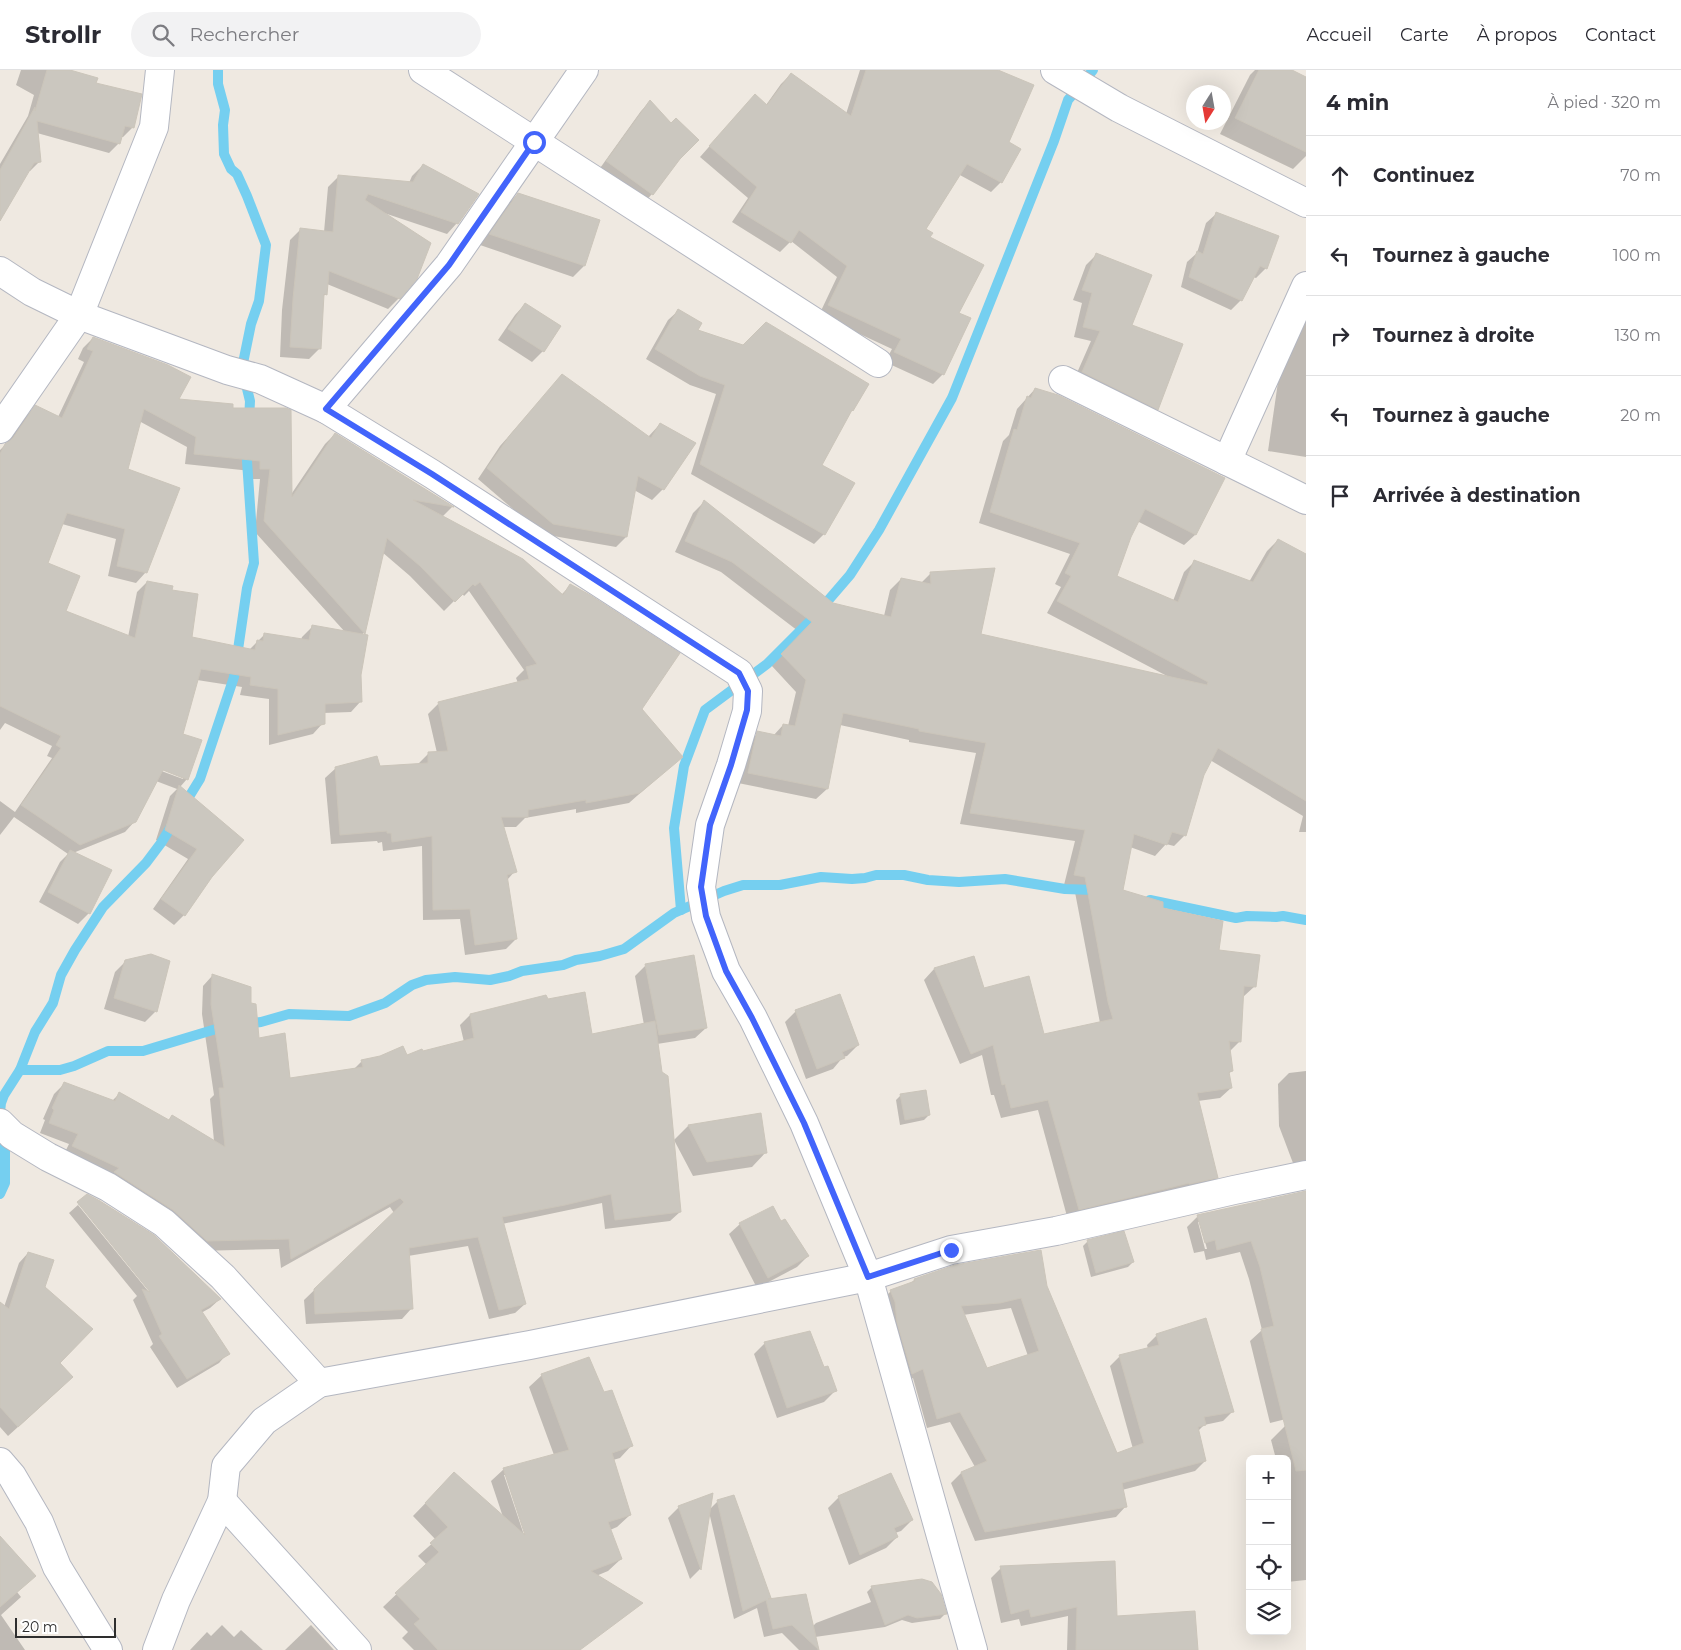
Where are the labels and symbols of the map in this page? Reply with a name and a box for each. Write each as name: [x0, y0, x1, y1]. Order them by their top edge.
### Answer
north arrow: [1186, 85, 1231, 130]
route start: [523, 131, 546, 154]
route end: [940, 1239, 963, 1262]
scale bar: [15, 1615, 116, 1638]

